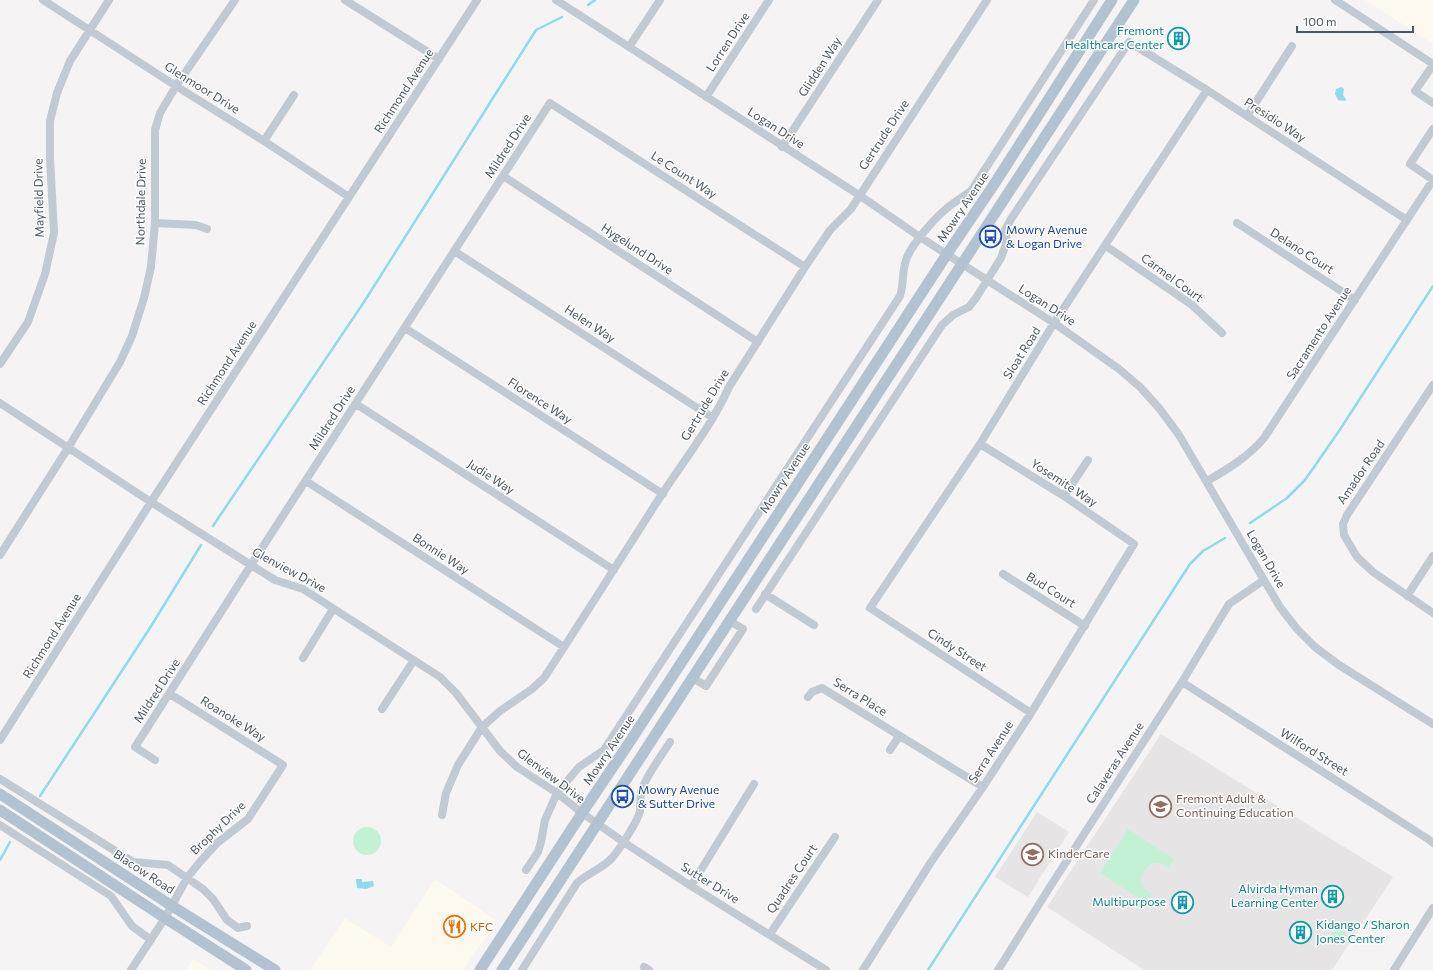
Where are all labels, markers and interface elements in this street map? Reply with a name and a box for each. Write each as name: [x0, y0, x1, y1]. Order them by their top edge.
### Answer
scale bar: [1297, 8, 1413, 34]
street label: Lorren Drive: [703, 9, 752, 74]
text: 100 m: [1303, 14, 1337, 28]
place label: Fremont Healthcare Center: [1065, 23, 1164, 51]
building icon: Fremont Healthcare Center: [1166, 25, 1192, 51]
street label: Glidden Way: [795, 34, 844, 99]
street label: Richmond Avenue: [371, 46, 436, 135]
street label: Glenmoor Drive: [162, 58, 243, 116]
street label: Presidio Way: [1242, 94, 1309, 144]
street label: Gertrude Drive: [855, 97, 911, 172]
street label: Logan Drive: [746, 104, 808, 151]
street label: Mildred Drive: [481, 111, 533, 180]
street label: Le Count Way: [649, 148, 720, 201]
street label: Mayfield Drive: [30, 158, 46, 238]
street label: Northdale Drive: [132, 159, 148, 245]
street label: Mowry Avenue: [934, 169, 991, 244]
street label: Hygelund Drive: [599, 220, 676, 277]
place label: Mowry Avenue & Logan Drive: [1006, 222, 1087, 250]
bus stop icon: Mowry Avenue & Logan Drive: [978, 224, 1004, 250]
street label: Delano Court: [1268, 225, 1337, 276]
street label: Carmel Court: [1139, 250, 1206, 304]
street label: Logan Drive: [1017, 281, 1079, 328]
street label: Sacramento Avenue: [1283, 283, 1353, 382]
street label: Helen Way: [562, 302, 619, 345]
street label: Richmond Avenue: [194, 318, 259, 407]
street label: Sloat Road: [1000, 324, 1043, 381]
street label: Gertrude Drive: [677, 366, 731, 443]
street label: Florence Way: [506, 374, 575, 426]
street label: Mildred Drive: [305, 383, 357, 452]
street label: Amador Road: [1334, 437, 1387, 506]
street label: Mowry Avenue: [756, 440, 812, 515]
street label: Yosemite Way: [1029, 455, 1100, 509]
street label: Judie Way: [465, 456, 517, 497]
street label: Logan Drive: [1245, 527, 1289, 590]
street label: Bonnie Way: [411, 530, 472, 577]
street label: Glenview Drive: [250, 544, 329, 594]
street label: Bud Court: [1024, 569, 1079, 610]
street label: Richmond Avenue: [19, 590, 83, 681]
street label: Cindy Street: [925, 625, 990, 673]
street label: Mildred Drive: [130, 656, 182, 725]
street label: Serra Place: [831, 674, 890, 718]
street label: Roanoke Way: [198, 693, 269, 744]
street label: Mowry Avenue: [580, 712, 637, 787]
street label: Serra Avenue: [965, 718, 1015, 785]
street label: Calaveras Avenue: [1083, 719, 1146, 806]
street label: Wilford Street: [1278, 725, 1351, 778]
street label: Glenview Drive: [515, 745, 588, 805]
place label: Mowry Avenue & Sutter Drive: [638, 782, 719, 810]
bus stop icon: Mowry Avenue & Sutter Drive: [610, 784, 636, 810]
place label: Fremont Adult & Continuing Education: [1176, 791, 1294, 819]
school or university icon: Fremont Adult & Continuing Education: [1147, 793, 1173, 819]
street label: Brophy Drive: [187, 798, 248, 857]
street label: Quadres Court: [763, 841, 819, 916]
school or university icon: KinderCare: [1019, 841, 1045, 867]
street label: Blacow Road: [111, 846, 178, 896]
place label: KinderCare: [1048, 846, 1109, 860]
street label: Sutter Drive: [679, 859, 742, 906]
place label: Alvirda Hyman Learning Center: [1231, 881, 1318, 909]
building icon: Alvirda Hyman Learning Center: [1320, 883, 1346, 909]
building icon: Multipurpose: [1169, 889, 1195, 915]
place label: Multipurpose: [1092, 894, 1166, 908]
restaurant icon: KFC: [441, 914, 467, 940]
place label: Kidango / Sharon Jones Center: [1316, 917, 1410, 946]
place label: KFC: [470, 919, 493, 933]
building icon: Kidango / Sharon Jones Center: [1288, 919, 1314, 945]

